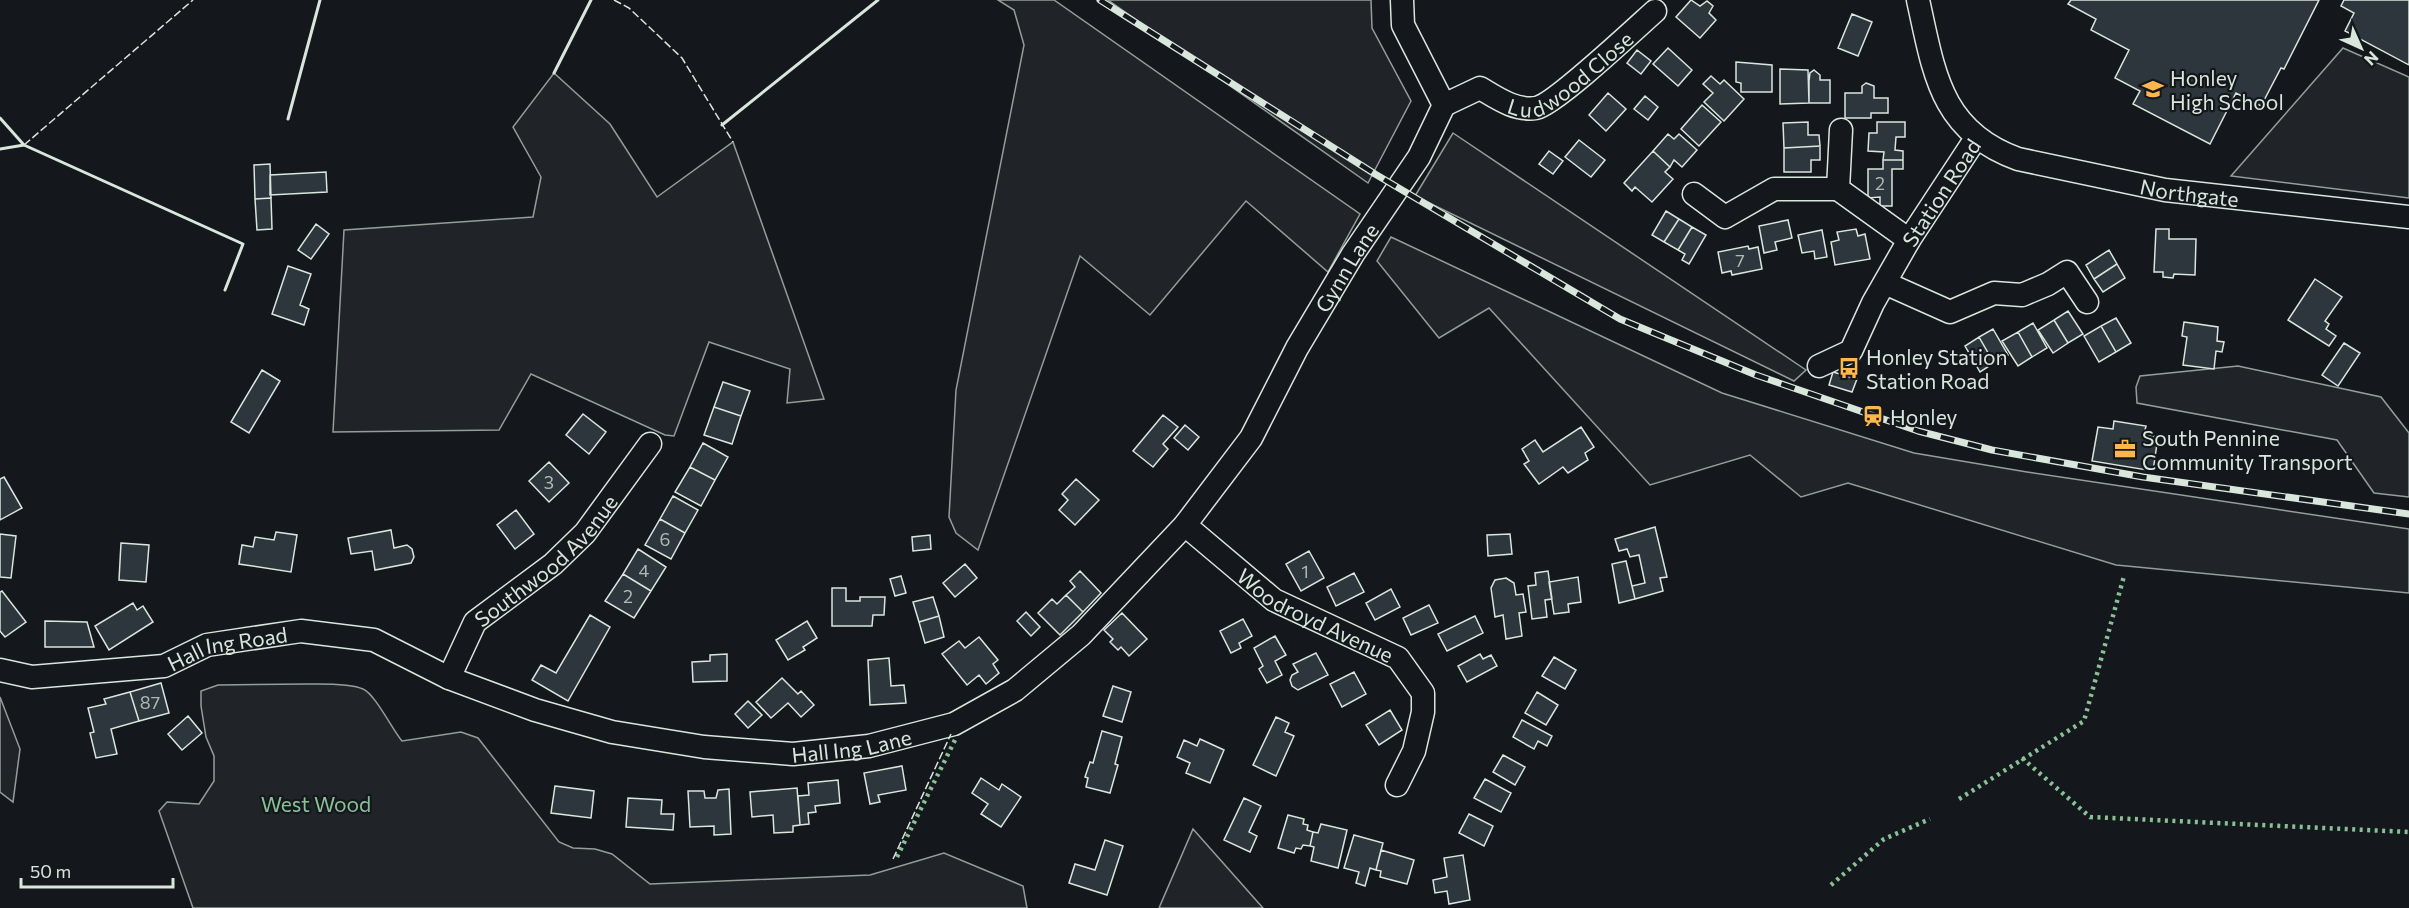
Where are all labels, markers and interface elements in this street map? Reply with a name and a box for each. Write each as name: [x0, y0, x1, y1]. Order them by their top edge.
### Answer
north arrow: [2331, 18, 2391, 78]
street label: Ludwood Close: [1505, 25, 1637, 121]
text: N: [2361, 48, 2383, 70]
place label: Honley High School: [2170, 65, 2284, 114]
school or university icon: Honley High School: [2141, 77, 2165, 101]
street label: Station Road: [1896, 134, 1985, 251]
house number: 2: [1875, 172, 1885, 194]
street label: Northgate: [2138, 173, 2240, 211]
street label: Gynn Lane: [1309, 218, 1383, 316]
house number: 7: [1735, 249, 1745, 271]
place label: Honley Station Station Road: [1866, 344, 2008, 393]
bus stop icon: Honley Station Station Road: [1837, 356, 1861, 380]
station icon: Honley: [1861, 404, 1885, 428]
place label: Honley: [1890, 404, 1957, 429]
place label: South Pennine Community Transport: [2142, 425, 2353, 474]
office icon: South Pennine Community Transport: [2113, 437, 2137, 461]
house number: 3: [544, 471, 554, 493]
street label: Southwood Avenue: [469, 489, 622, 631]
house number: 6: [660, 528, 670, 550]
house number: 4: [639, 559, 650, 581]
house number: 1: [1301, 560, 1309, 582]
street label: Woodroyd Avenue: [1233, 562, 1398, 667]
house number: 2: [623, 585, 633, 607]
street label: Hall Ing Road: [163, 621, 289, 675]
house number: 87: [140, 691, 160, 713]
street label: Hall Ing Lane: [790, 723, 914, 767]
park label: West Wood: [261, 791, 371, 816]
scale bar: [21, 851, 172, 889]
text: 50 m: [30, 860, 71, 882]

